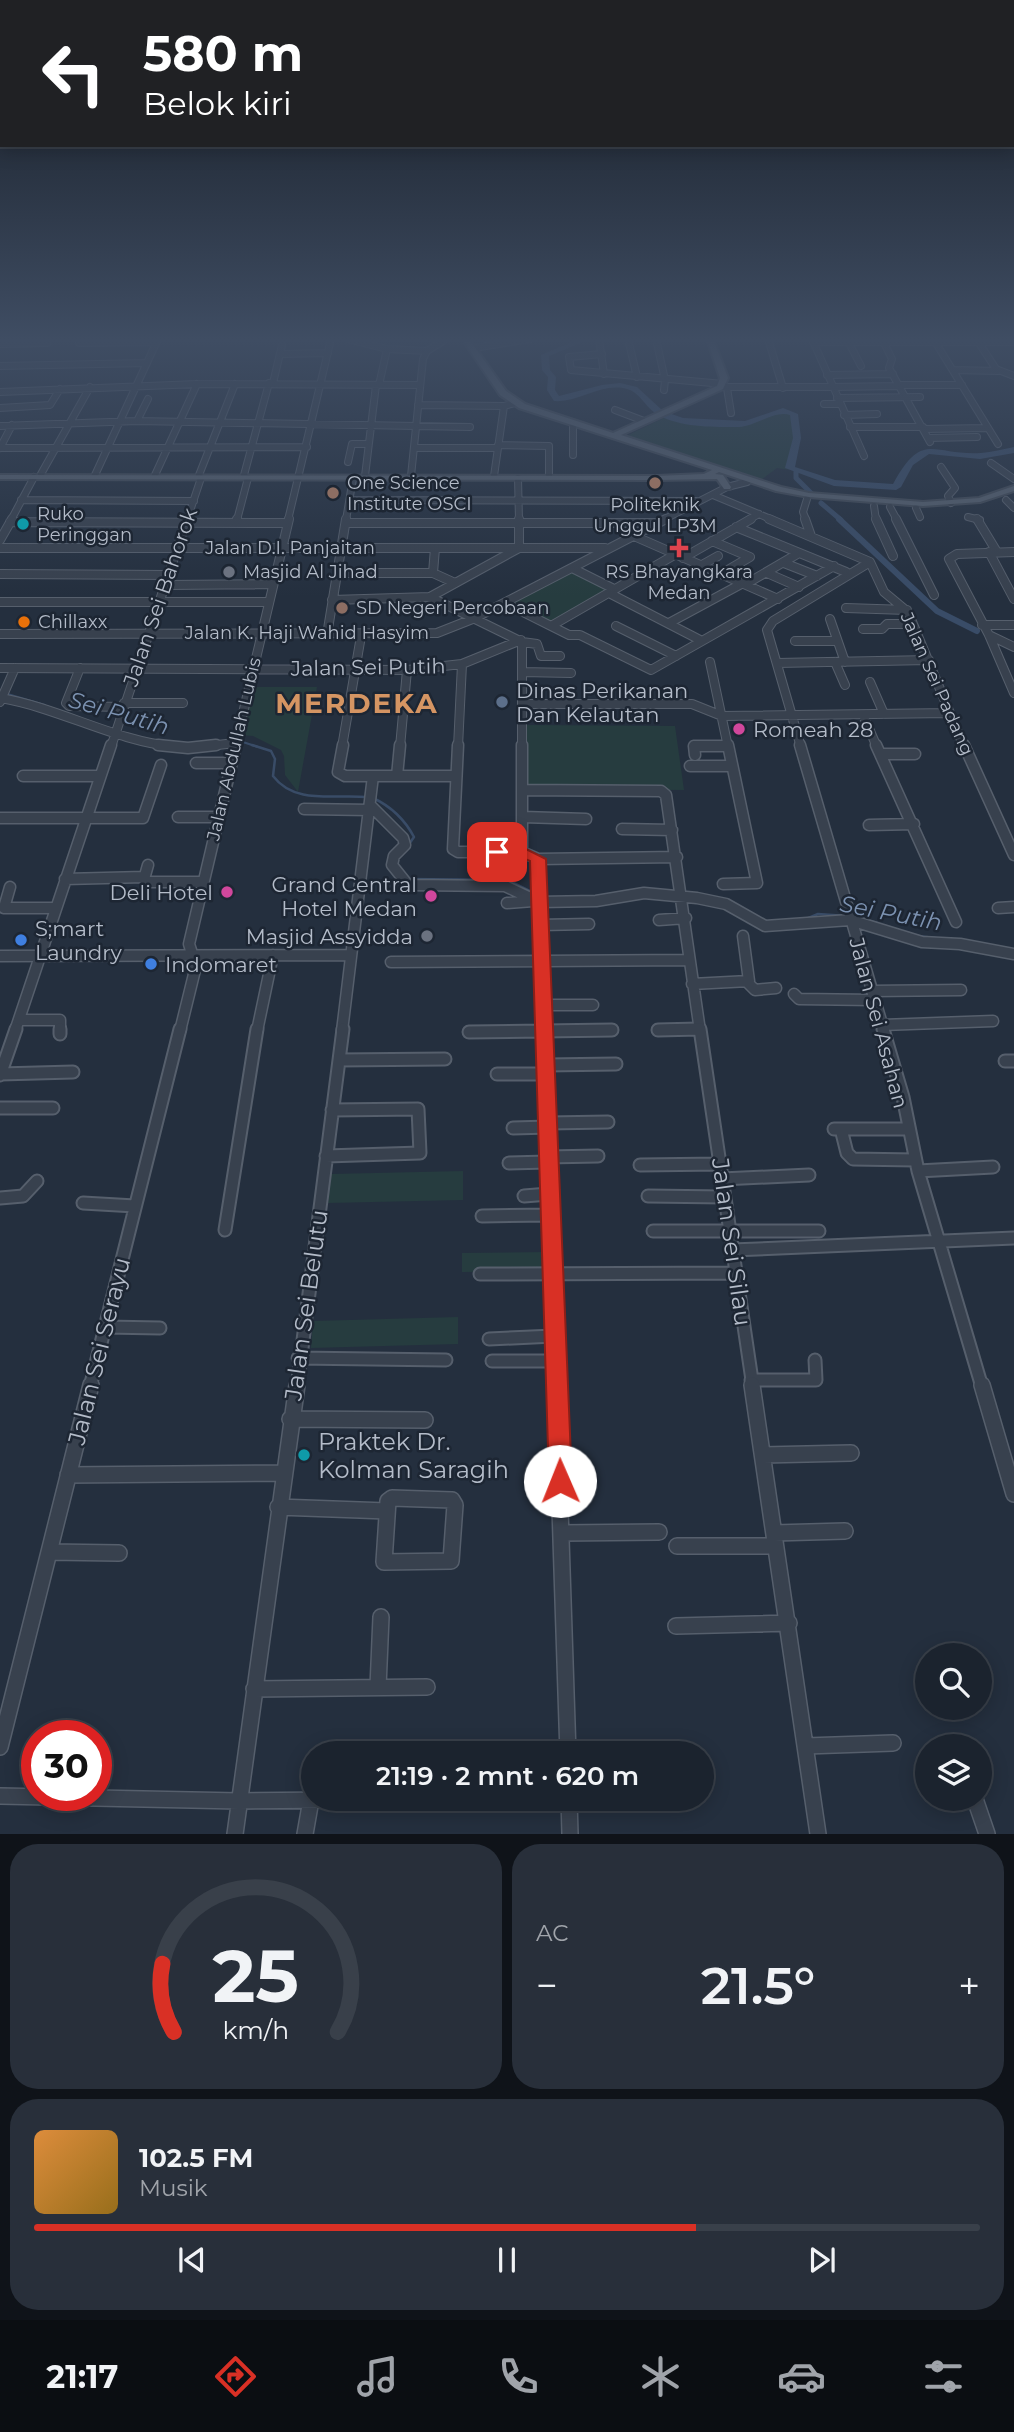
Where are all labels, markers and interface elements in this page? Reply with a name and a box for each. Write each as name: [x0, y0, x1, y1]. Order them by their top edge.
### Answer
text: 580 m: [143, 24, 303, 83]
icon: left: [28, 28, 119, 119]
text: Belok kiri: [143, 84, 292, 123]
place label: One Science Institute OSCI: [347, 472, 472, 515]
marker: Politeknik Unggul LP3M: [647, 475, 663, 491]
marker: One Science Institute OSCI: [325, 485, 341, 501]
place label: Politeknik Unggul LP3M: [593, 494, 717, 537]
place label: Ruko Peringgan: [37, 503, 132, 546]
street label: Jalan Sei Bahorok: [117, 504, 202, 690]
marker: Ruko Peringgan: [15, 516, 31, 532]
street label: Jalan D.I. Panjaitan: [204, 537, 375, 559]
marker: RS Bhayangkara Medan: [669, 538, 689, 558]
place label: Masjid Al Jihad: [243, 561, 378, 583]
place label: RS Bhayangkara Medan: [605, 561, 753, 604]
marker: Masjid Al Jihad: [221, 564, 237, 580]
place label: SD Negeri Percobaan: [356, 597, 549, 619]
marker: SD Negeri Percobaan: [334, 600, 350, 616]
street label: Jalan Sei Padang: [895, 608, 978, 759]
place label: Chillaxx: [38, 611, 108, 633]
marker: Chillaxx: [16, 614, 32, 630]
street label: Jalan K. Haji Wahid Hasyim: [184, 622, 429, 644]
street label: Jalan Sei Putih: [289, 653, 446, 681]
street label: Jalan Abdullah Lubis: [202, 655, 266, 844]
place label: Dinas Perikanan Dan Kelautan: [516, 678, 688, 727]
water label: Sei Putih: [65, 685, 173, 741]
district label: MERDEKA: [275, 686, 439, 720]
marker: Dinas Perikanan Dan Kelautan: [494, 694, 510, 710]
place label: Romeah 28: [753, 717, 873, 742]
marker: Romeah 28: [731, 721, 747, 737]
pin: [467, 822, 527, 882]
icon: arrive: [478, 833, 516, 871]
place label: Grand Central Hotel Medan: [271, 872, 417, 921]
place label: Deli Hotel: [109, 880, 213, 905]
marker: Deli Hotel: [219, 884, 235, 900]
marker: Grand Central Hotel Medan: [423, 888, 439, 904]
water label: Sei Putih: [838, 889, 944, 937]
place label: S;mart Laundry: [35, 916, 123, 965]
place label: Masjid Assyidda: [246, 924, 413, 949]
marker: Masjid Assyidda: [419, 928, 435, 944]
marker: S;mart Laundry: [13, 932, 29, 948]
street label: Jalan Sei Asahan: [844, 934, 914, 1111]
place label: Indomaret: [165, 952, 277, 977]
marker: Indomaret: [143, 956, 159, 972]
street label: Jalan Sei Silau: [706, 1155, 758, 1328]
street label: Jalan Sei Belutu: [278, 1208, 334, 1403]
street label: Jalan Sei Serayu: [61, 1254, 136, 1449]
place label: Praktek Dr. Kolman Saragih: [318, 1427, 509, 1484]
position arrow: [523, 1444, 597, 1518]
marker: Praktek Dr. Kolman Saragih: [296, 1447, 312, 1463]
map controls: [915, 1643, 992, 1811]
button: search: [915, 1643, 992, 1720]
speed limit sign: 30: [21, 1720, 112, 1811]
button: layers: [915, 1734, 992, 1811]
text: 21:19 · 2 mnt · 620 m: [376, 1760, 639, 1792]
text: AC: [536, 1919, 569, 1947]
text: 25: [213, 1933, 299, 2021]
text: 21.5°: [701, 1954, 815, 2017]
text: −: [536, 1962, 558, 2009]
text: +: [958, 1962, 980, 2009]
text: km/h: [223, 2015, 289, 2045]
text: 102.5 FM: [139, 2142, 253, 2174]
text: Musik: [139, 2174, 208, 2202]
icon: previous: [173, 2241, 211, 2279]
icon: pause: [488, 2241, 526, 2279]
icon: next: [803, 2241, 841, 2279]
icon: directions: [211, 2352, 260, 2401]
icon: music: [353, 2352, 402, 2401]
icon: phone: [494, 2352, 543, 2401]
icon: climate: [636, 2352, 685, 2401]
icon: car: [777, 2352, 826, 2401]
icon: filters: [919, 2352, 968, 2401]
text: 21:17: [46, 2357, 118, 2396]

